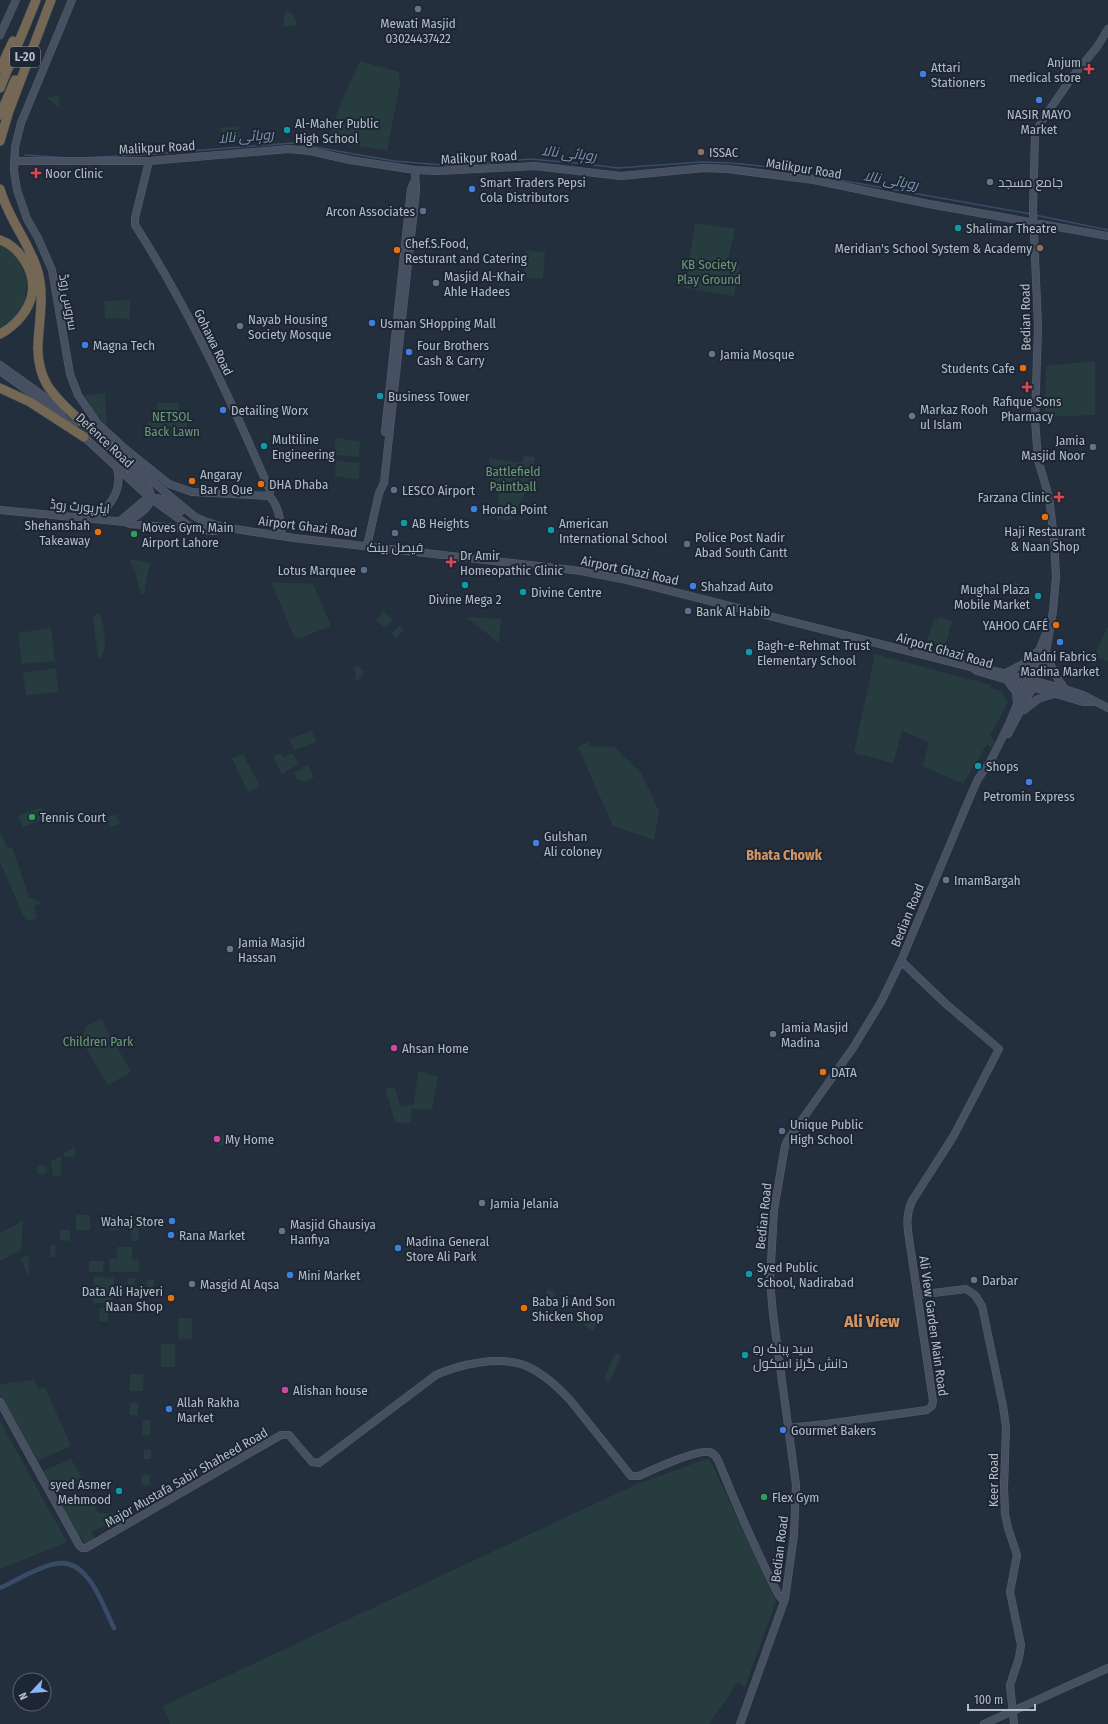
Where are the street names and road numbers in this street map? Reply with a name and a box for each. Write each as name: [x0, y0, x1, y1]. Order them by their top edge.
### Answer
road number: L-20: [10, 47, 40, 67]
street label: Malikpur Road: [118, 138, 196, 157]
street label: Malikpur Road: [440, 148, 518, 167]
street label: Malikpur Road: [765, 155, 843, 182]
street label: سروس روڈ: [56, 273, 81, 332]
street label: Bedian Road: [1017, 283, 1034, 351]
street label: Gohawa Road: [191, 306, 236, 378]
street label: Defence Road: [73, 410, 136, 471]
street label: ایئرپورٹ روڈ: [49, 496, 111, 519]
street label: Airport Ghazi Road: [258, 513, 358, 540]
street label: Airport Ghazi Road: [580, 553, 680, 588]
street label: Airport Ghazi Road: [895, 630, 995, 671]
street label: Bedian Road: [888, 881, 927, 949]
street label: Bedian Road: [753, 1182, 774, 1250]
street label: Ali View Garden Main Road: [916, 1255, 951, 1397]
street label: Major Mustafa Sabir Shaheed Road: [102, 1425, 270, 1530]
street label: Keer Road: [986, 1453, 1001, 1507]
street label: Bedian Road: [768, 1515, 791, 1583]

